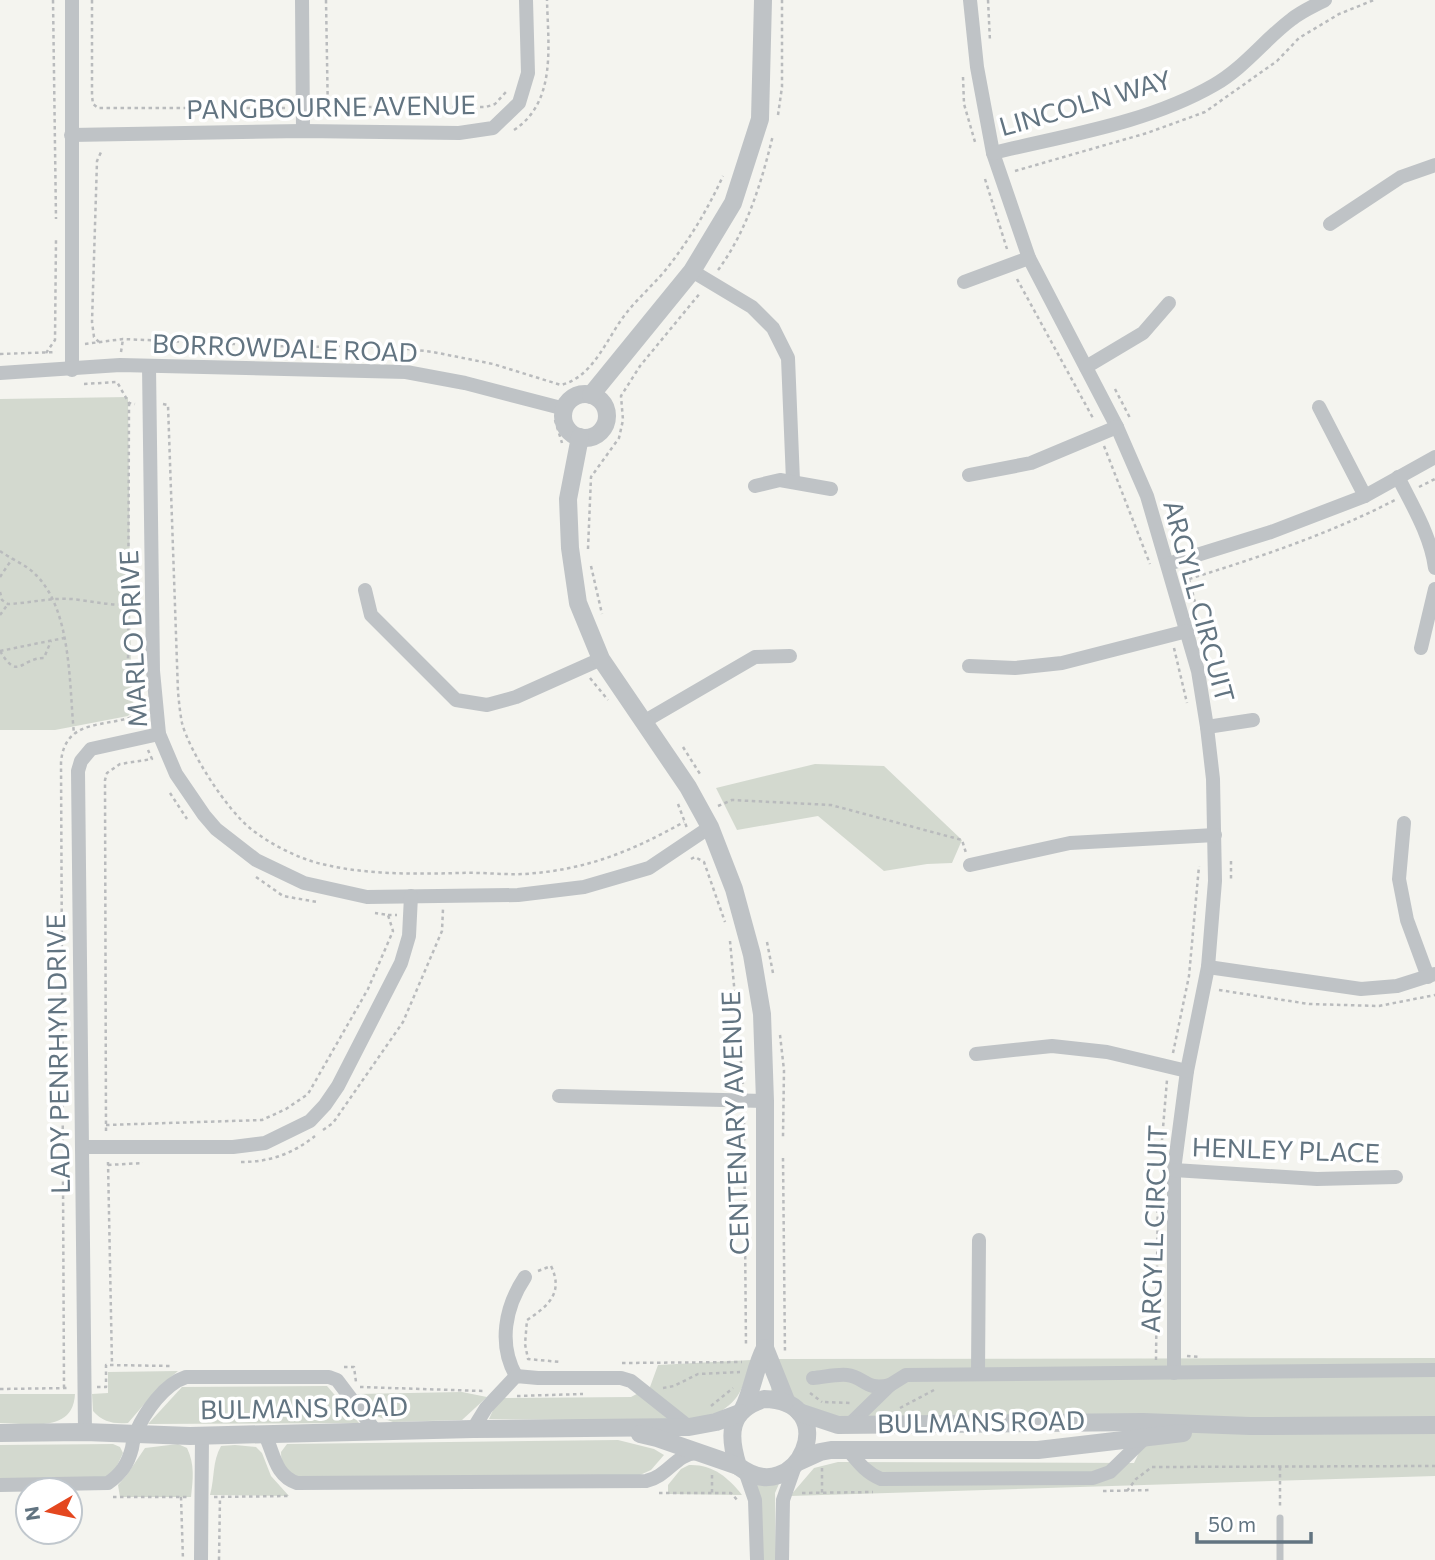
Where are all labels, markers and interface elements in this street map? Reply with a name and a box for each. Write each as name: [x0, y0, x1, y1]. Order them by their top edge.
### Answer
street label: LINCOLN WAY: [995, 63, 1175, 141]
street label: PANGBOURNE AVENUE: [186, 88, 476, 124]
street label: BORROWDALE ROAD: [152, 327, 418, 367]
street label: ARGYLL CIRCUIT: [1158, 497, 1242, 705]
street label: MARLO DRIVE: [112, 549, 152, 729]
street label: LADY PENRHYN DRIVE: [39, 914, 75, 1194]
street label: CENTENARY AVENUE: [714, 990, 754, 1256]
street label: ARGYLL CIRCUIT: [1134, 1125, 1172, 1333]
street label: HENLEY PLACE: [1191, 1130, 1381, 1168]
street label: BULMANS ROAD: [200, 1390, 408, 1424]
street label: BULMANS ROAD: [877, 1404, 1085, 1438]
north arrow: [14, 1476, 84, 1546]
scale bar: [1197, 1500, 1311, 1544]
text: N: [19, 1505, 44, 1523]
text: 50 m: [1208, 1511, 1256, 1536]

